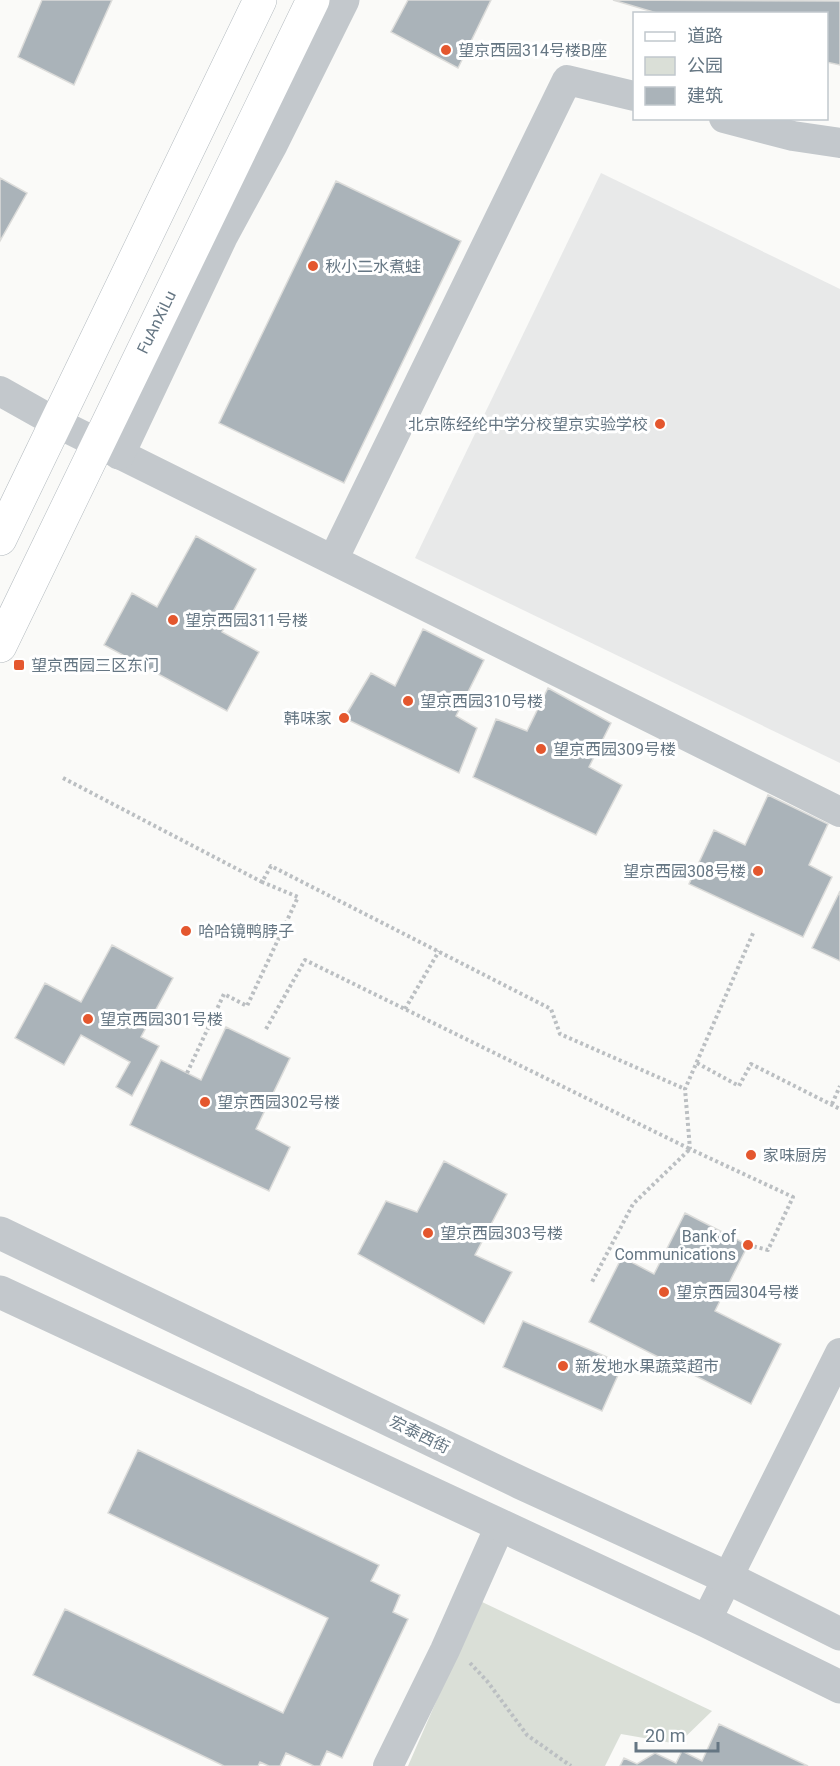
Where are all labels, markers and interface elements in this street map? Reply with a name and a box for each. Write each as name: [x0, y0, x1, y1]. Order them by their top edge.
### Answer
legend: [633, 12, 828, 120]
text: 道路: [687, 25, 723, 46]
place label: 望京西园314号楼B座: [458, 41, 607, 60]
marker: 望京西园314号楼B座: [439, 43, 453, 57]
text: 公园: [687, 55, 723, 76]
text: 建筑: [687, 85, 723, 106]
place label: 秋小二水煮蛙: [325, 257, 421, 276]
marker: 秋小二水煮蛙: [306, 259, 320, 273]
street label: FuAnXiLu: [133, 288, 180, 357]
place label: 北京陈经纶中学分校望京实验学校: [408, 415, 648, 434]
marker: 北京陈经纶中学分校望京实验学校: [653, 417, 667, 431]
place label: 望京西园311号楼: [185, 611, 308, 630]
marker: 望京西园311号楼: [166, 613, 180, 627]
place label: 望京西园三区东门: [31, 656, 159, 675]
marker: 望京西园三区东门: [12, 658, 26, 672]
place label: 望京西园310号楼: [420, 692, 543, 711]
marker: 望京西园310号楼: [401, 694, 415, 708]
place label: 韩味家: [284, 709, 332, 728]
marker: 韩味家: [337, 711, 351, 725]
place label: 望京西园309号楼: [553, 740, 676, 759]
marker: 望京西园309号楼: [534, 742, 548, 756]
place label: 望京西园308号楼: [623, 862, 746, 881]
marker: 望京西园308号楼: [751, 864, 765, 878]
place label: 哈哈镜鸭脖子: [198, 922, 294, 941]
marker: 哈哈镜鸭脖子: [179, 924, 193, 938]
place label: 望京西园301号楼: [100, 1010, 223, 1029]
marker: 望京西园301号楼: [81, 1012, 95, 1026]
place label: 望京西园302号楼: [217, 1093, 340, 1112]
marker: 望京西园302号楼: [198, 1095, 212, 1109]
place label: 家味厨房: [763, 1146, 827, 1165]
marker: 家味厨房: [744, 1148, 758, 1162]
place label: 望京西园303号楼: [440, 1224, 563, 1243]
marker: 望京西园303号楼: [421, 1226, 435, 1240]
place label: Bank of Communications: [614, 1227, 736, 1264]
marker: Bank of Communications: [741, 1238, 755, 1252]
place label: 望京西园304号楼: [676, 1283, 799, 1302]
marker: 望京西园304号楼: [657, 1285, 671, 1299]
place label: 新发地水果蔬菜超市: [575, 1357, 719, 1376]
marker: 新发地水果蔬菜超市: [556, 1359, 570, 1373]
street label: 宏泰西街: [387, 1412, 453, 1457]
scale bar: [636, 1715, 718, 1753]
text: 20 m: [645, 1725, 685, 1746]

